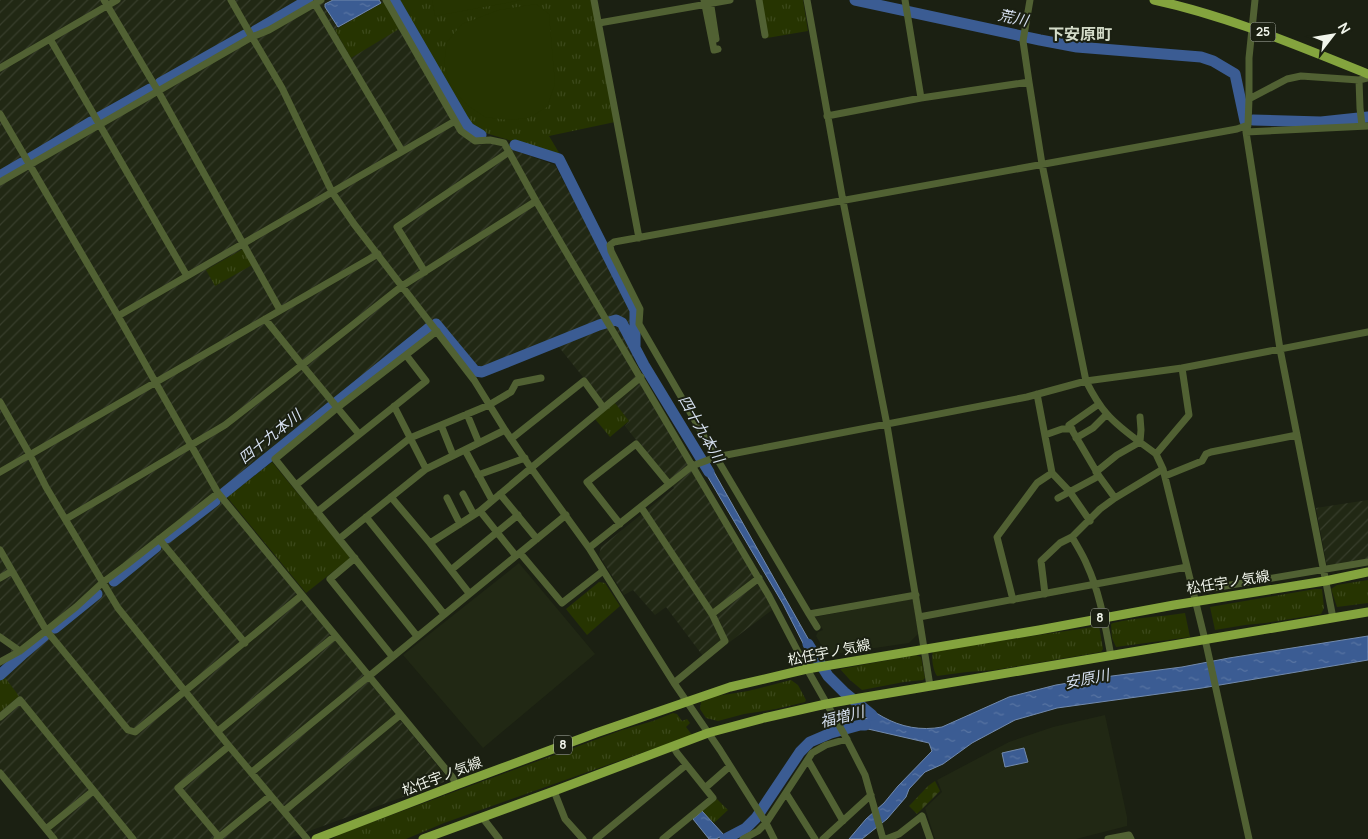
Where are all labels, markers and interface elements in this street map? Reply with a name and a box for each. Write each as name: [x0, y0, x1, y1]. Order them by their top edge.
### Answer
water label: 荒川: [996, 4, 1032, 31]
north arrow: [1308, 10, 1358, 60]
text: N: [1334, 19, 1355, 37]
road number: 25: [1250, 22, 1276, 42]
district label: 下安原町: [1048, 23, 1112, 45]
water label: 四十九本川: [674, 391, 730, 468]
water label: 四十九本川: [234, 404, 307, 468]
street label: 松任宇ノ気線: [1185, 566, 1271, 597]
road number: 8: [1091, 608, 1109, 628]
street label: 松任宇ノ気線: [786, 634, 872, 669]
water label: 安原川: [1063, 664, 1113, 693]
water label: 福増川: [817, 700, 868, 732]
road number: 8: [554, 736, 572, 754]
street label: 松任宇ノ気線: [399, 752, 484, 799]

